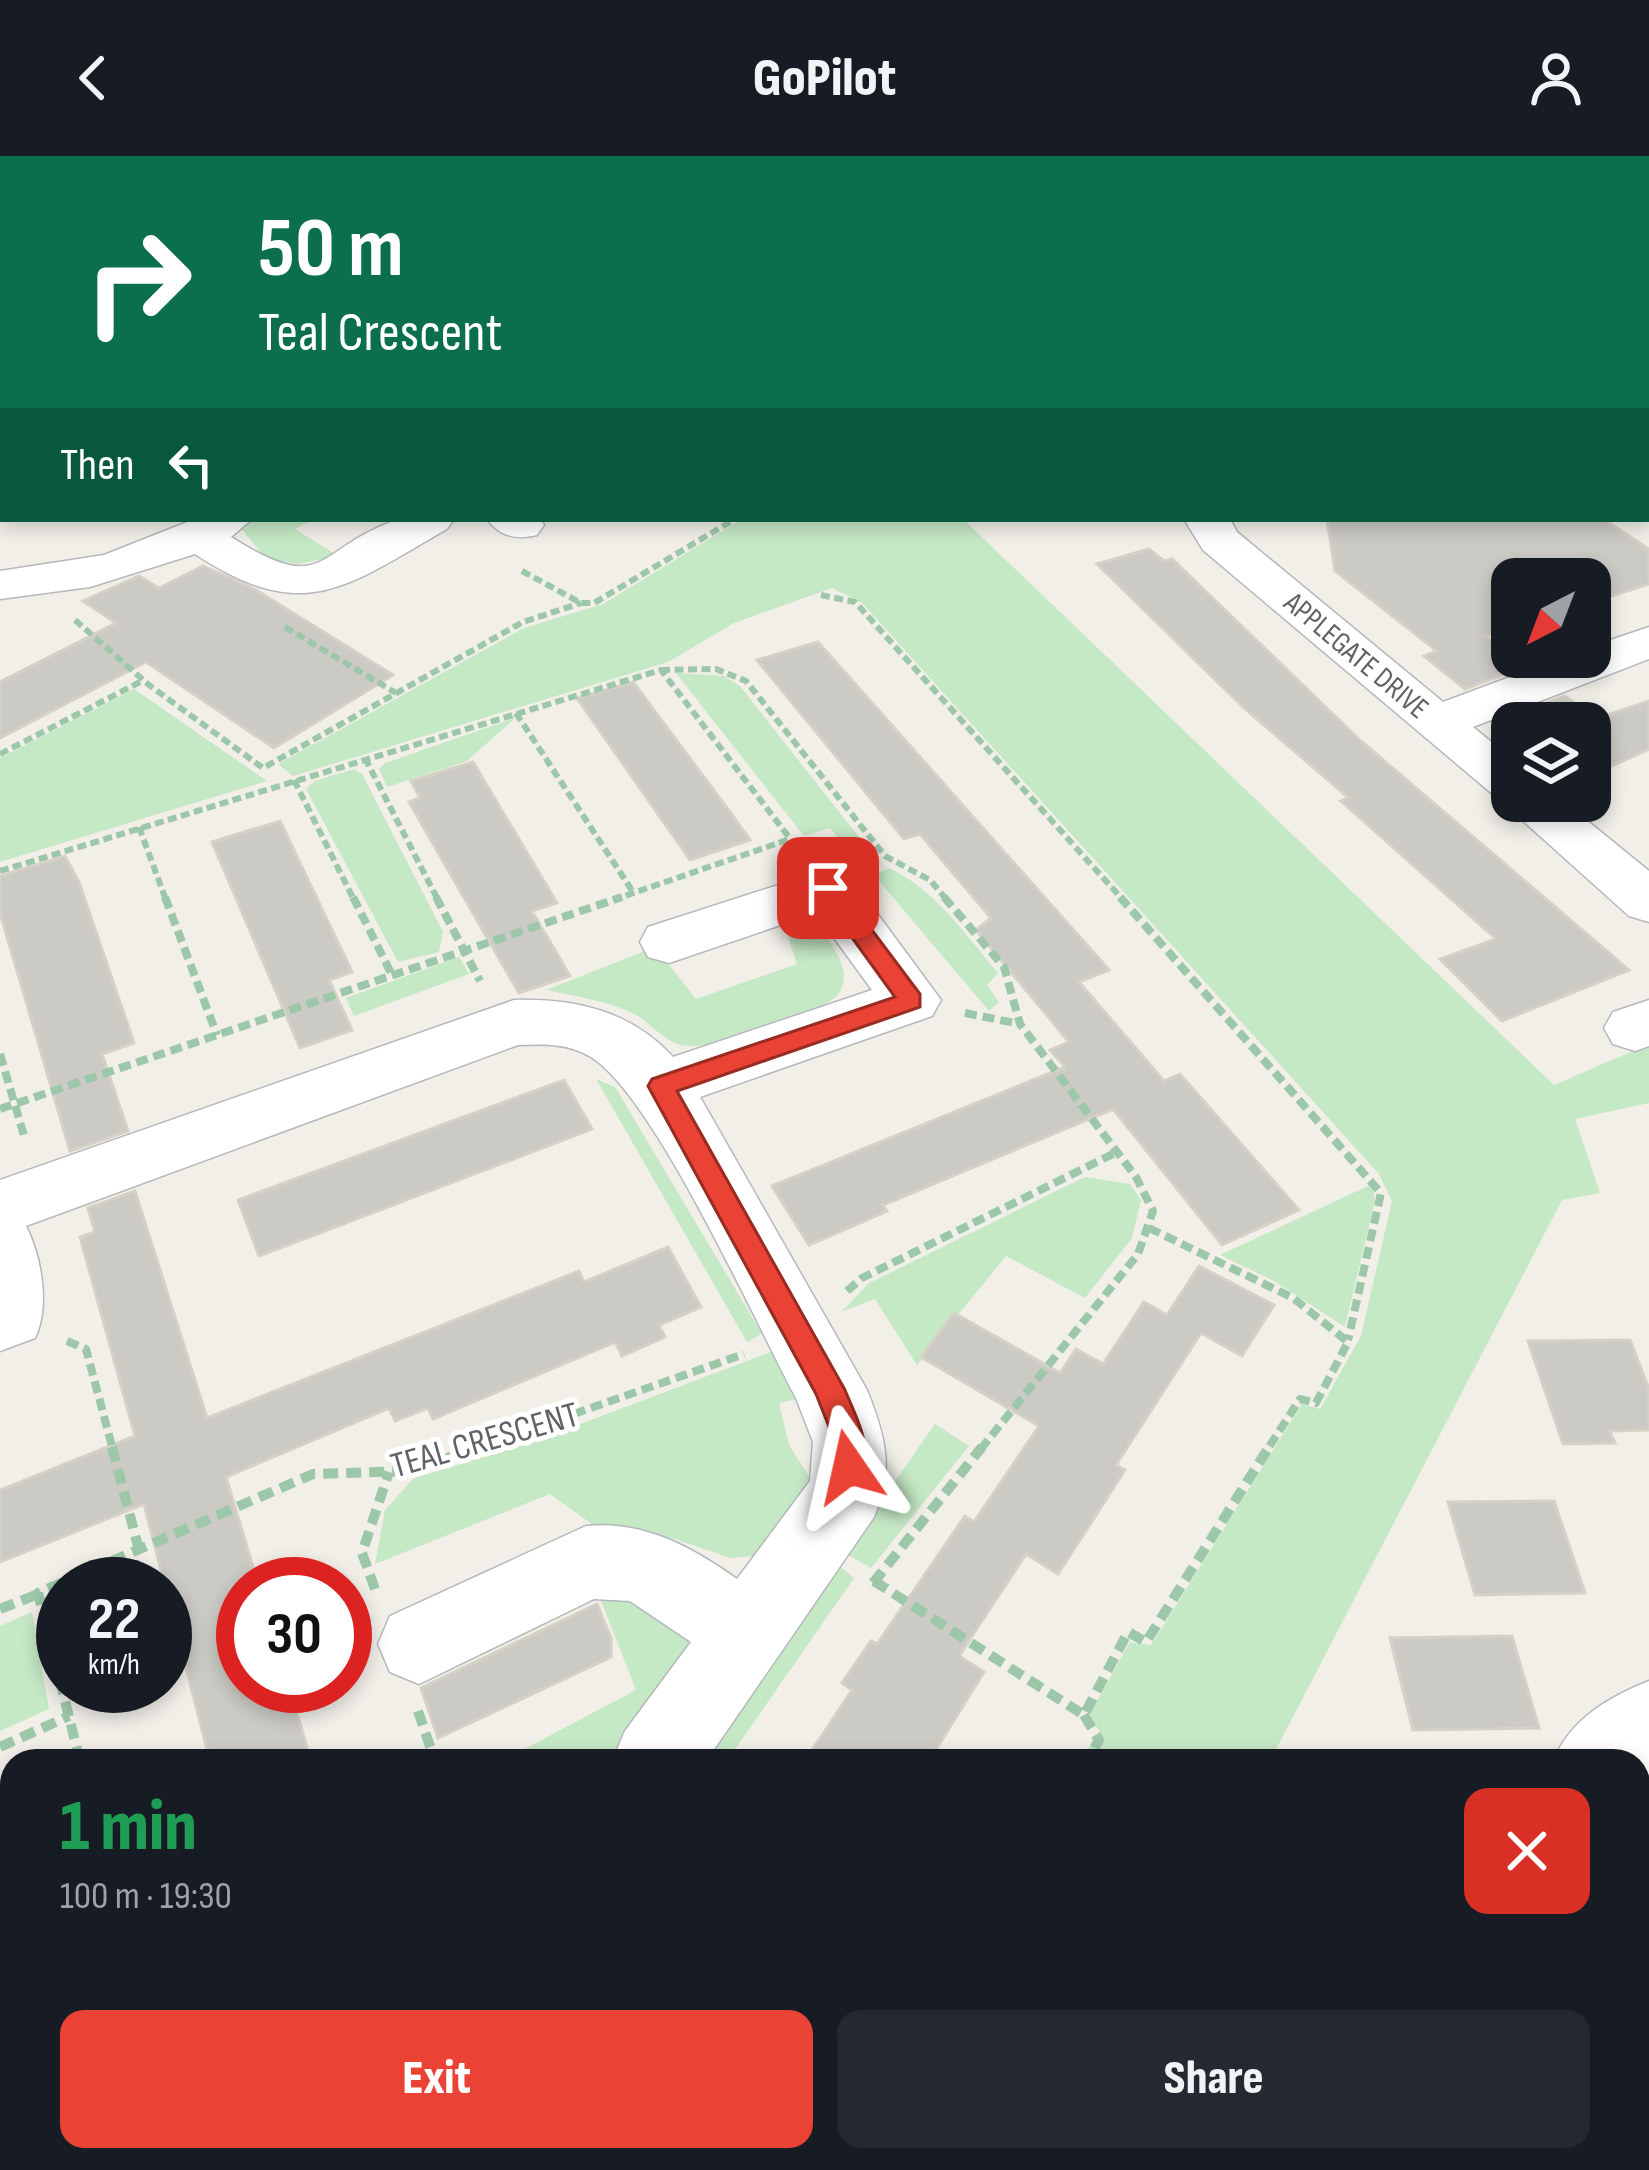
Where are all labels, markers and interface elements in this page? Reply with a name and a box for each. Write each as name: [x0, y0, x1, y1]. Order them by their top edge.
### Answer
icon: back: [60, 45, 126, 111]
icon: person: [1523, 45, 1589, 111]
text: GoPilot: [753, 46, 896, 111]
text: 50 m: [258, 199, 404, 300]
icon: right: [60, 204, 216, 360]
text: Teal Crescent: [258, 301, 502, 366]
icon: left: [158, 432, 224, 498]
text: Then: [60, 438, 134, 493]
north arrow: [1491, 558, 1611, 678]
map controls: [1491, 558, 1611, 822]
street label: APPLEGATE DRIVE: [1276, 584, 1436, 727]
button: layers: [1491, 702, 1611, 822]
pin: [777, 837, 879, 939]
icon: arrive: [795, 855, 861, 921]
street label: TEAL CRESCENT: [386, 1394, 584, 1488]
position arrow: [786, 1404, 912, 1530]
speed limit sign: 30: [216, 1557, 372, 1713]
text: 22: [88, 1584, 140, 1656]
text: km/h: [88, 1647, 140, 1683]
text: 1 min: [60, 1784, 197, 1871]
button: close: [1464, 1788, 1590, 1914]
text: 100 m · 19:30: [60, 1873, 232, 1920]
button: Exit: [60, 2010, 813, 2148]
button: Share: [837, 2010, 1590, 2148]

